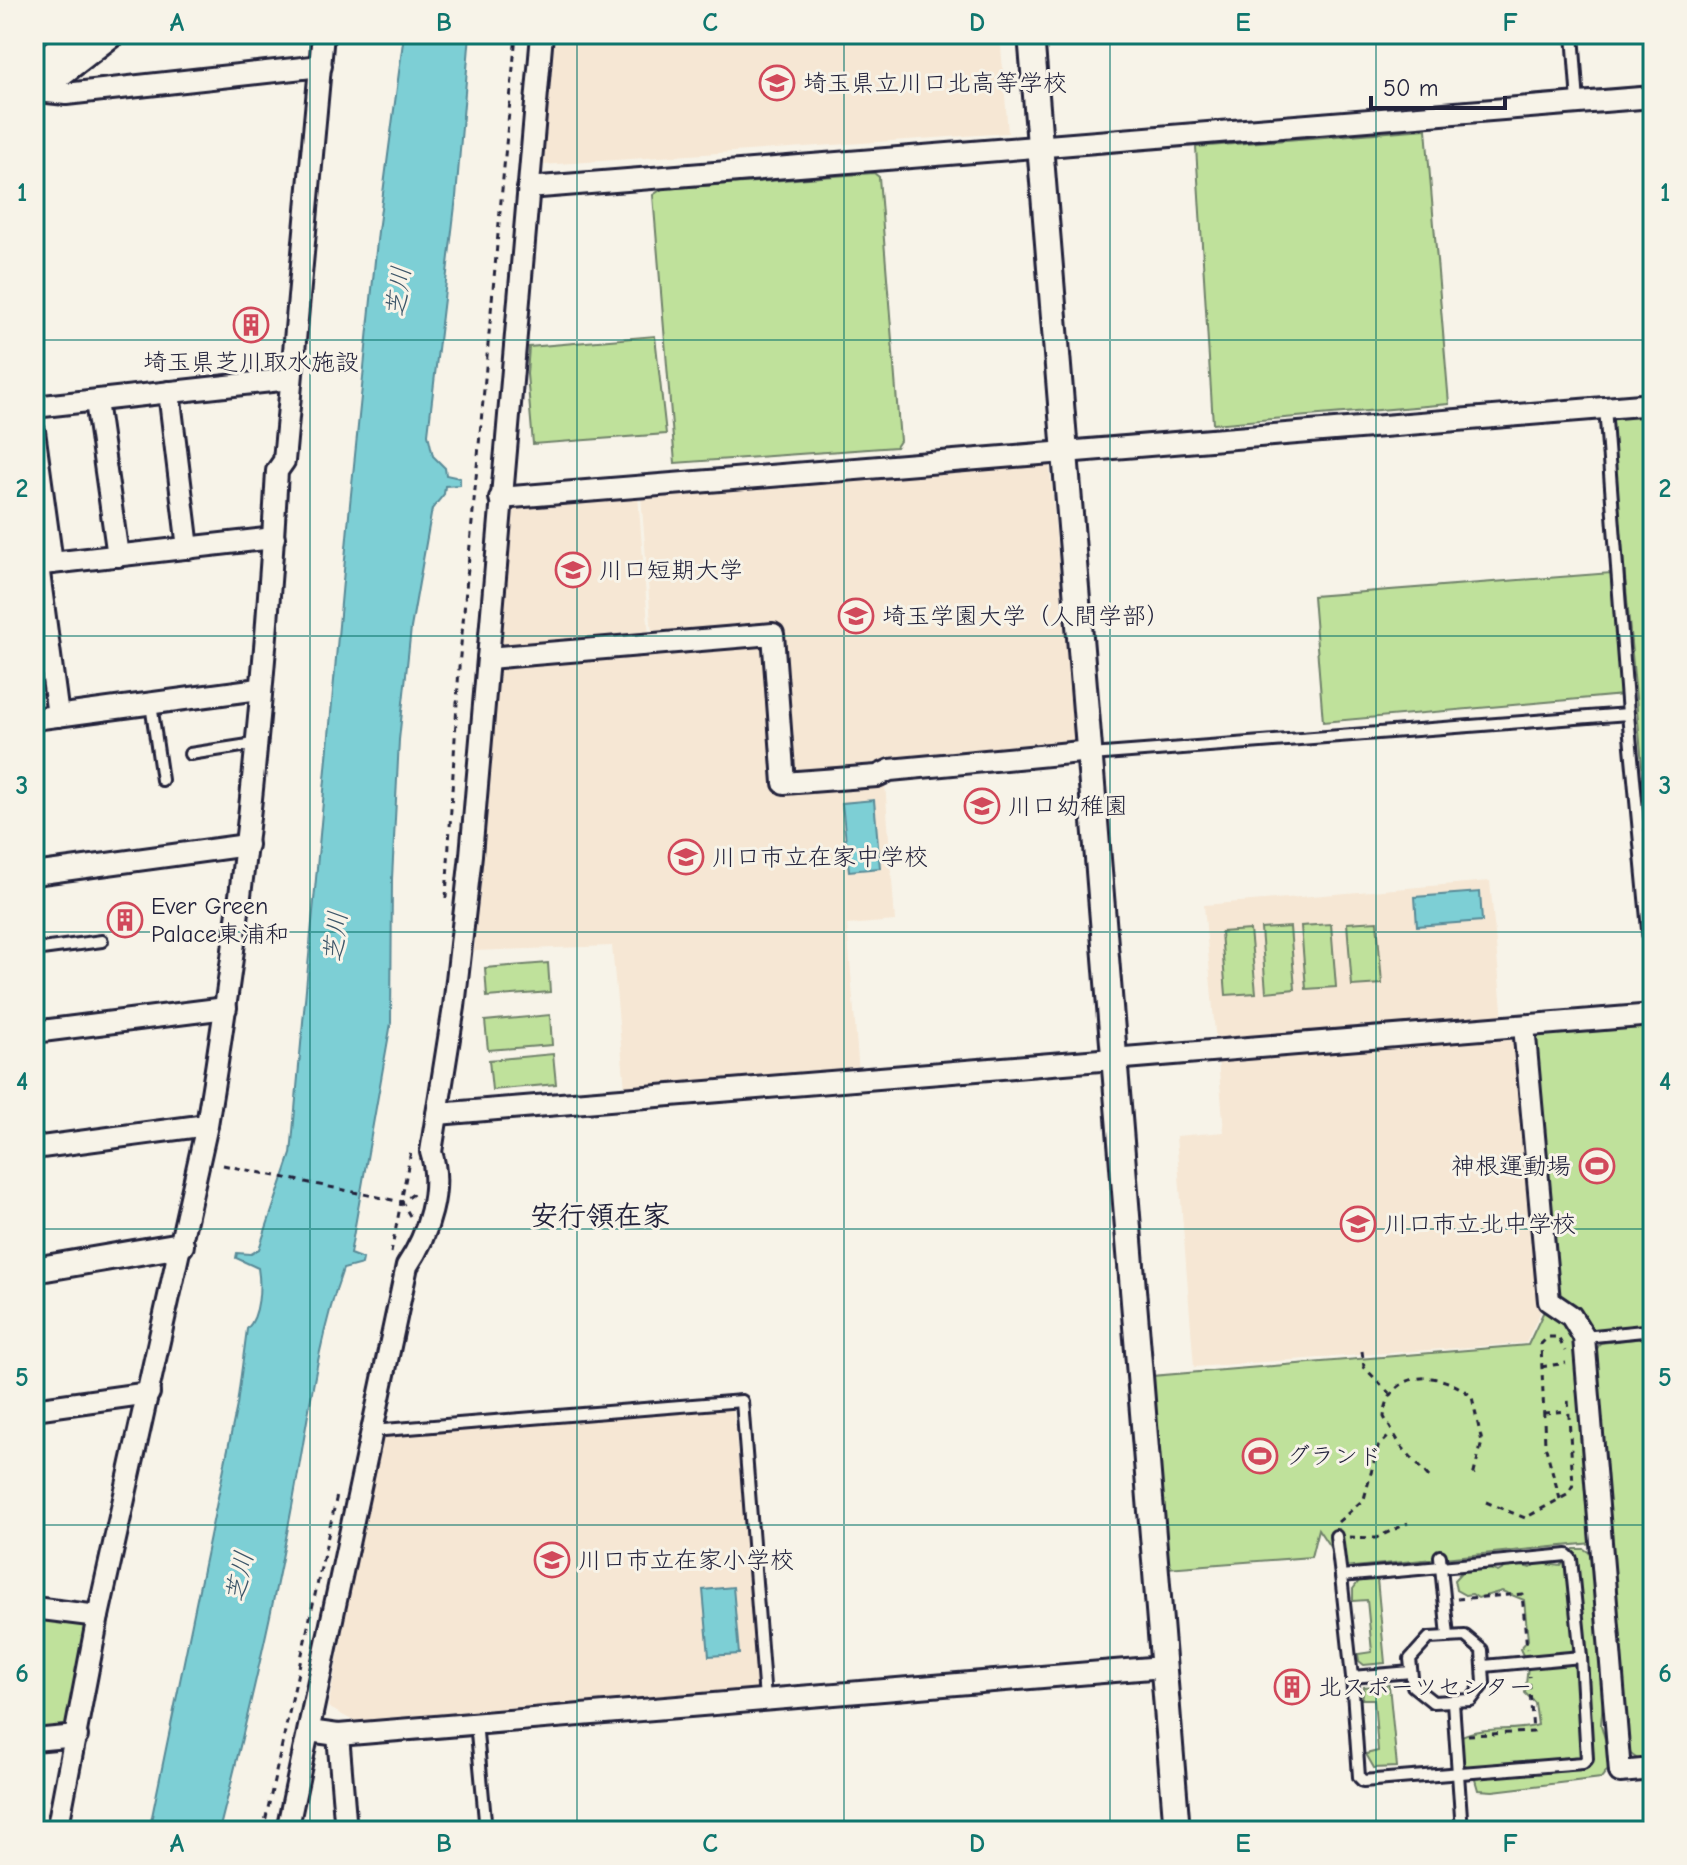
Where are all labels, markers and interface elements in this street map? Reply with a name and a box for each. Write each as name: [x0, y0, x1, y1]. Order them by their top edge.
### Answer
text: A: [170, 8, 185, 38]
text: B: [436, 8, 452, 38]
text: C: [702, 8, 718, 38]
text: D: [969, 8, 985, 38]
text: E: [1235, 8, 1251, 38]
text: F: [1502, 8, 1518, 38]
scale bar: [1371, 60, 1505, 110]
school or university icon: 埼玉県立川口北高等学校: [758, 64, 796, 102]
place label: 埼玉県立川口北高等学校: [803, 69, 1067, 97]
text: 50 m: [1383, 74, 1439, 102]
text: 1: [17, 178, 27, 208]
text: 1: [1660, 178, 1670, 208]
water label: 芝川: [381, 264, 417, 320]
building icon: 埼玉県芝川取水施設: [232, 306, 270, 344]
place label: 埼玉県芝川取水施設: [143, 348, 359, 376]
text: 2: [16, 474, 28, 504]
text: 2: [1659, 474, 1671, 504]
school or university icon: 川口短期大学: [554, 551, 592, 589]
place label: 川口短期大学: [599, 556, 743, 584]
school or university icon: 埼玉学園大学（人間学部）: [837, 597, 875, 635]
place label: 埼玉学園大学（人間学部）: [882, 602, 1170, 630]
text: 3: [16, 771, 28, 801]
text: 3: [1659, 771, 1671, 801]
school or university icon: 川口幼稚園: [963, 787, 1001, 825]
place label: 川口幼稚園: [1008, 792, 1128, 820]
school or university icon: 川口市立在家中学校: [667, 838, 705, 876]
place label: 川口市立在家中学校: [712, 843, 928, 871]
place label: Ever Green Palace東浦和: [151, 892, 289, 948]
building icon: Ever Green Palace東浦和: [106, 901, 144, 939]
water label: 芝川: [318, 910, 354, 964]
text: 4: [16, 1067, 28, 1097]
text: 4: [1659, 1067, 1671, 1097]
sports icon: 神根運動場: [1578, 1147, 1616, 1185]
place label: 神根運動場: [1451, 1152, 1571, 1180]
district label: 安行領在家: [530, 1200, 670, 1232]
school or university icon: 川口市立北中学校: [1339, 1205, 1377, 1243]
place label: 川口市立北中学校: [1384, 1210, 1576, 1238]
text: 5: [15, 1363, 29, 1393]
text: 5: [1658, 1363, 1672, 1393]
sports icon: グランド: [1241, 1437, 1279, 1475]
place label: グランド: [1286, 1442, 1382, 1470]
school or university icon: 川口市立在家小学校: [533, 1541, 571, 1579]
place label: 川口市立在家小学校: [578, 1546, 794, 1574]
water label: 芝川: [220, 1548, 260, 1606]
text: 6: [15, 1659, 29, 1689]
text: 6: [1658, 1659, 1672, 1689]
building icon: 北スポーツセンター: [1273, 1668, 1311, 1706]
place label: 北スポーツセンター: [1318, 1673, 1533, 1701]
text: A: [170, 1829, 185, 1859]
text: B: [436, 1829, 452, 1859]
text: C: [702, 1829, 718, 1859]
text: D: [969, 1829, 985, 1859]
text: E: [1235, 1829, 1251, 1859]
text: F: [1502, 1829, 1518, 1859]

